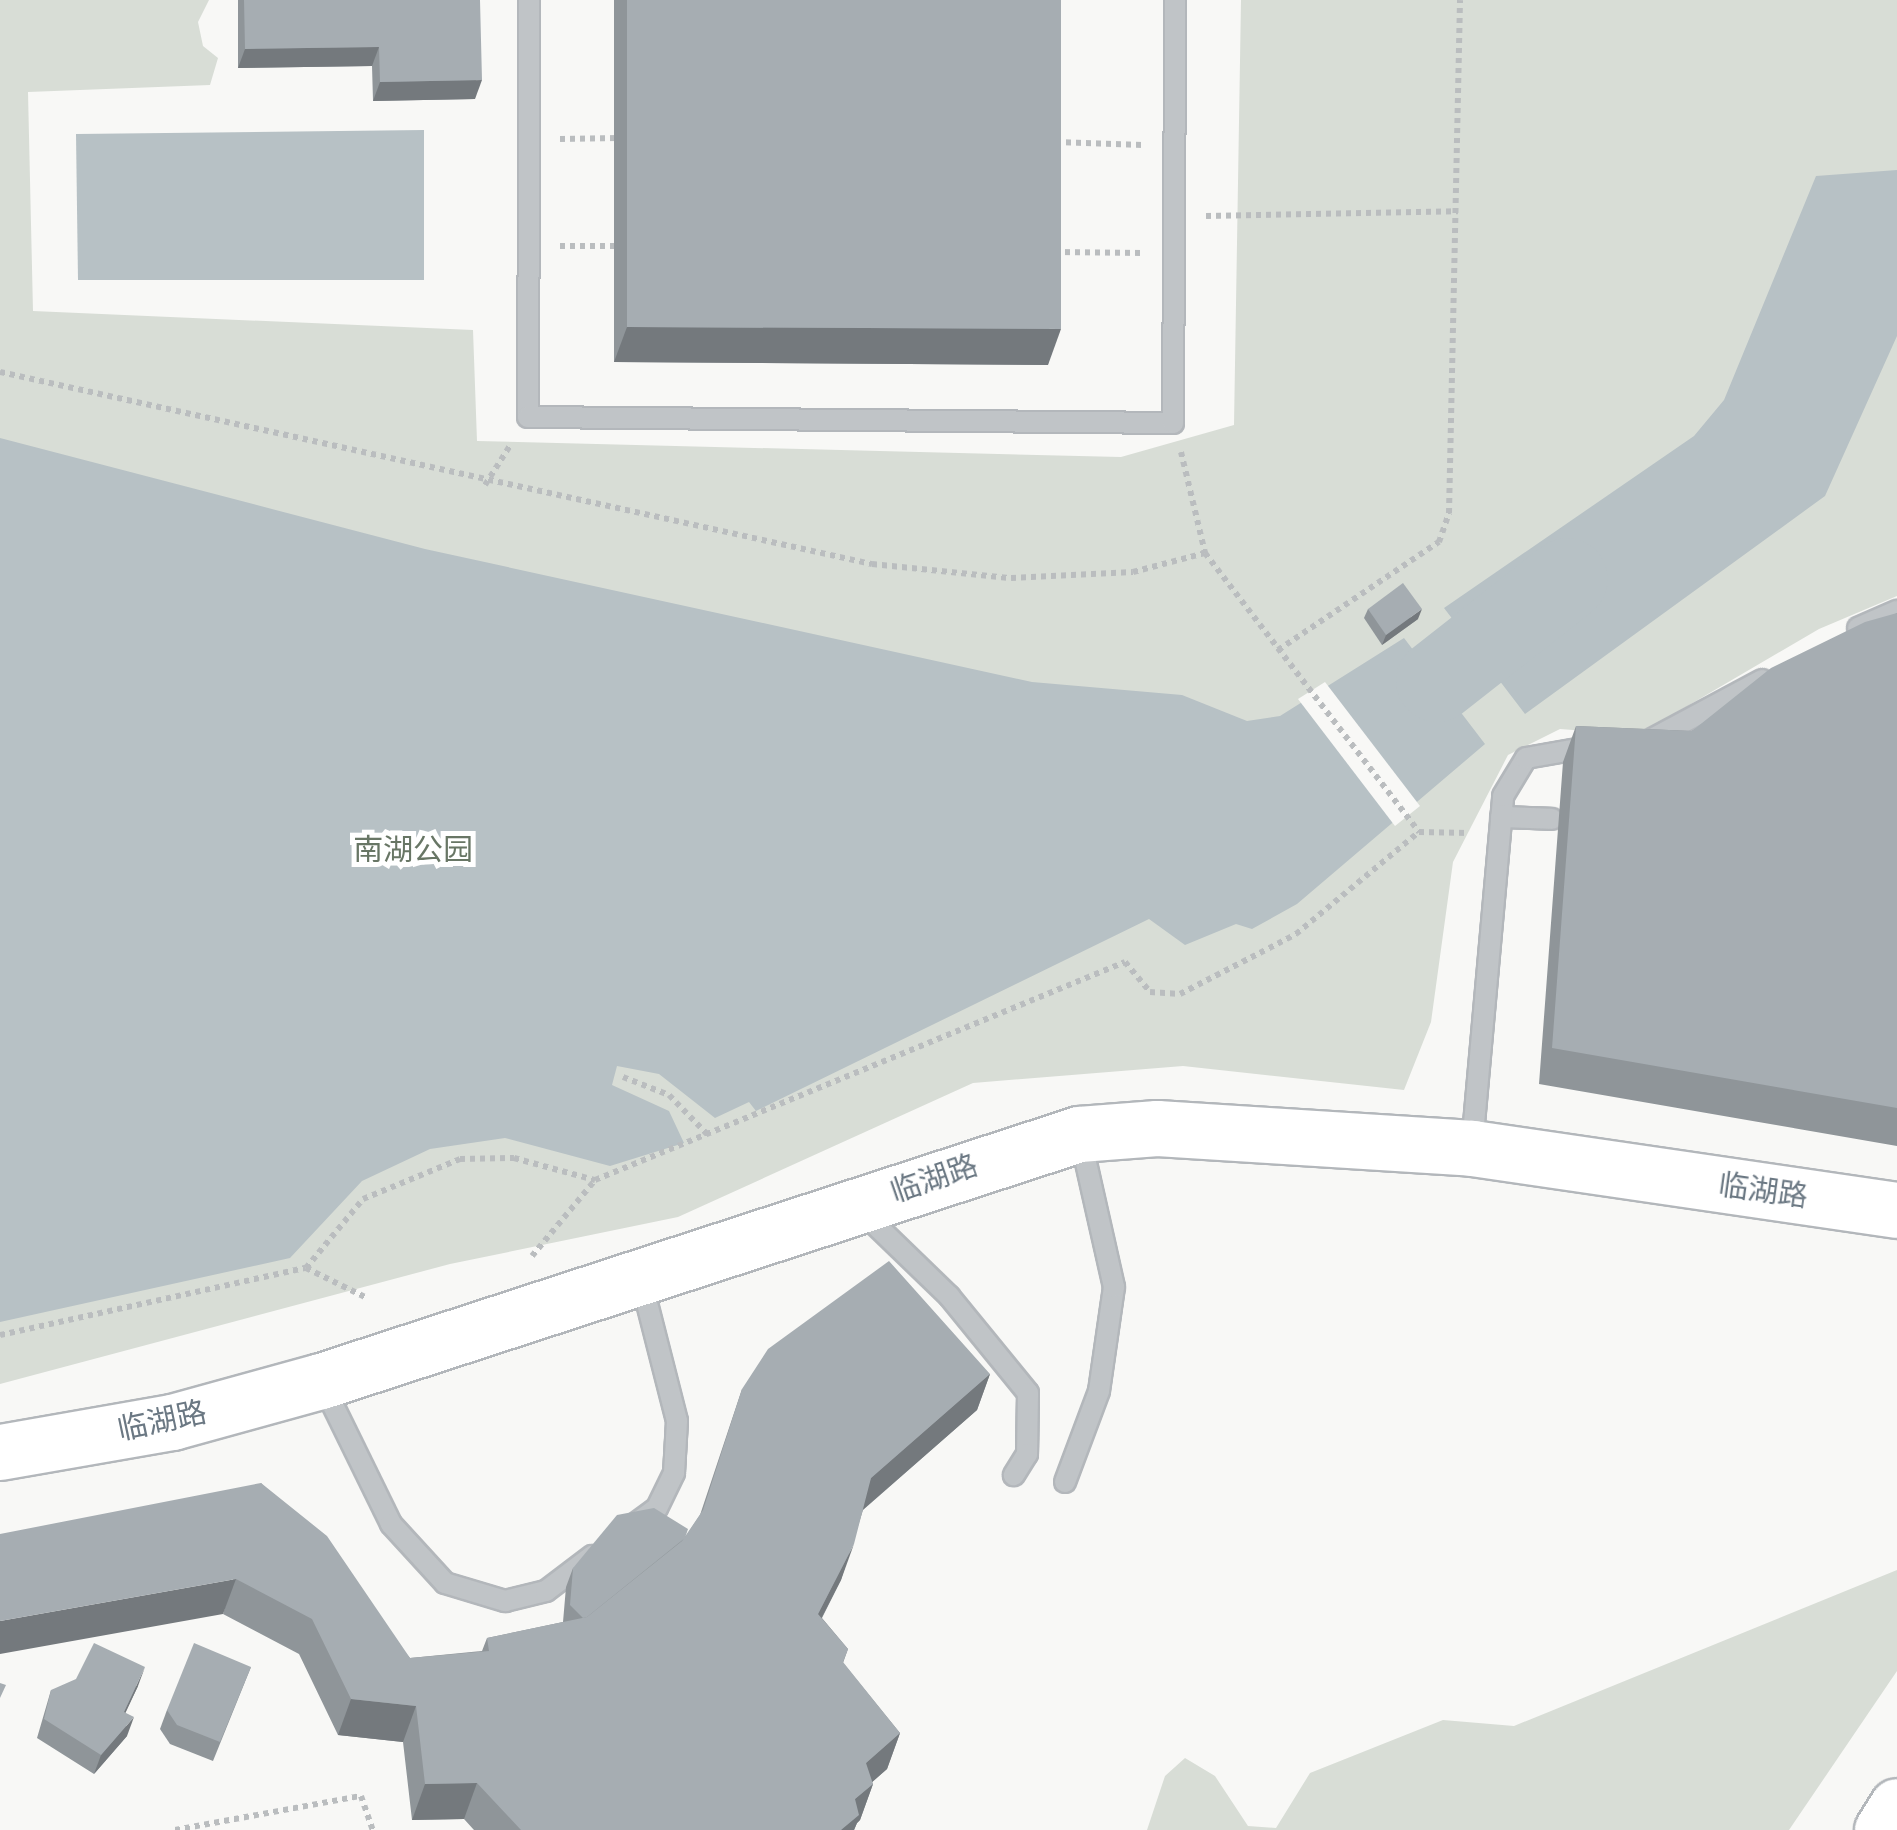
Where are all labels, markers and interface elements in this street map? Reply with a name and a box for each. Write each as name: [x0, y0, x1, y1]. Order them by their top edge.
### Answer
park label: 南湖公园: [353, 832, 473, 868]
street label: 临湖路: [886, 1147, 982, 1211]
street label: 临湖路: [1716, 1167, 1810, 1215]
street label: 临湖路: [114, 1394, 210, 1448]

